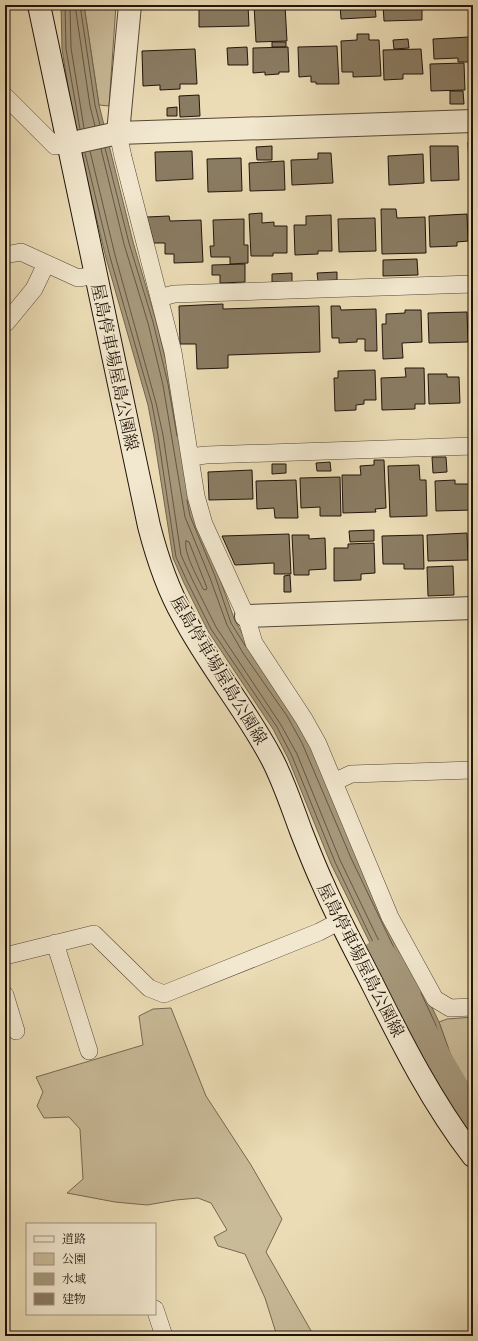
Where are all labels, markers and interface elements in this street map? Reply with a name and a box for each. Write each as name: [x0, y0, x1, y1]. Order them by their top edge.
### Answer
street label: 屋島停車場屋島公園線: [86, 282, 142, 453]
street label: 屋島停車場屋島公園線: [165, 592, 271, 749]
street label: 屋島停車場屋島公園線: [312, 880, 408, 1041]
legend: [26, 1223, 156, 1315]
text: 道路: [62, 1232, 86, 1247]
text: 公園: [62, 1252, 86, 1267]
text: 水域: [62, 1272, 86, 1287]
text: 建物: [62, 1292, 86, 1307]

